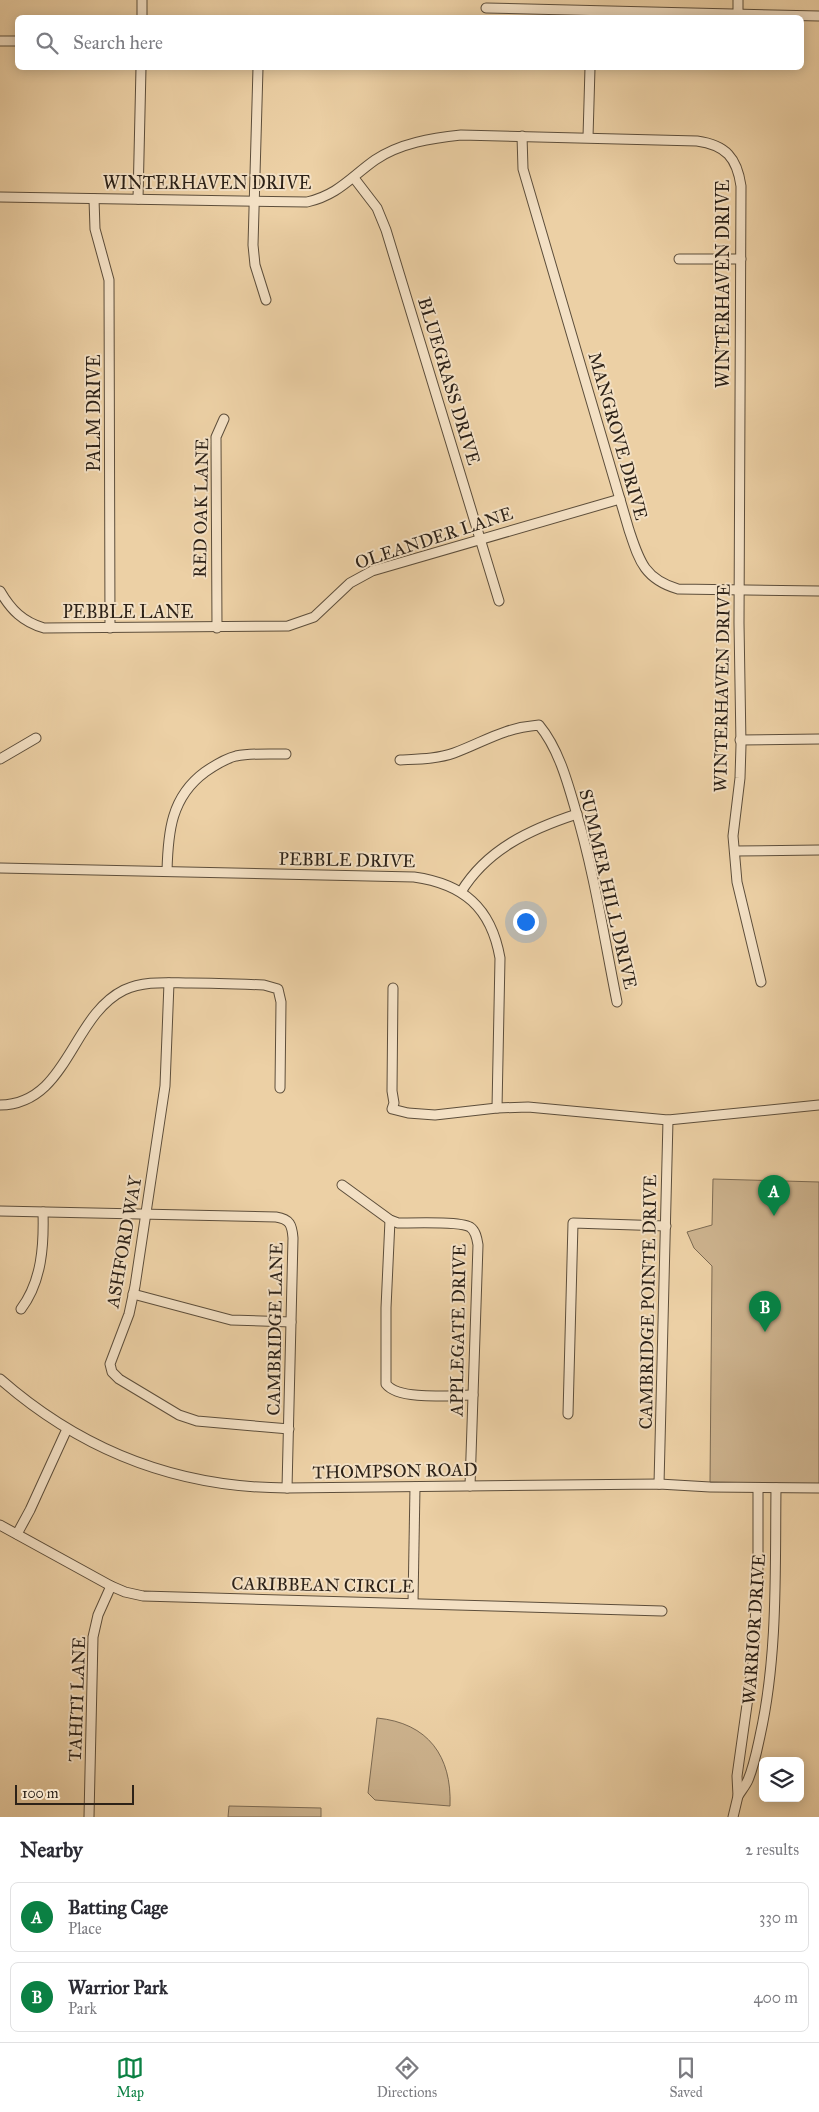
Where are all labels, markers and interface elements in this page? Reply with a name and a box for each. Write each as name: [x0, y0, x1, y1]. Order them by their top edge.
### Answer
search box: [15, 15, 804, 70]
icon: search: [33, 29, 61, 57]
text: Search here: [73, 31, 163, 54]
street label: WINTERHAVEN DRIVE: [103, 172, 311, 194]
street label: WINTERHAVEN DRIVE: [712, 180, 734, 388]
street label: BLUEGRASS DRIVE: [413, 295, 485, 468]
street label: MANGROVE DRIVE: [584, 350, 653, 523]
street label: PALM DRIVE: [83, 354, 105, 472]
street label: RED OAK LANE: [189, 438, 213, 578]
street label: OLEANDER LANE: [352, 502, 516, 574]
street label: WINTERHAVEN DRIVE: [709, 583, 735, 793]
street label: PEBBLE LANE: [63, 601, 194, 623]
street label: SUMMER HILL DRIVE: [574, 787, 642, 991]
street label: PEBBLE DRIVE: [278, 848, 416, 872]
your location: [513, 909, 539, 935]
street label: ASHFORD WAY: [101, 1174, 147, 1311]
street label: CAMBRIDGE POINTE DRIVE: [635, 1174, 661, 1430]
pin: A: [758, 1175, 790, 1216]
street label: CAMBRIDGE LANE: [262, 1242, 288, 1416]
street label: APPLEGATE DRIVE: [445, 1243, 471, 1417]
pin: B: [749, 1291, 781, 1332]
street label: THOMPSON ROAD: [312, 1459, 478, 1483]
street label: WARRIOR DRIVE: [738, 1553, 770, 1705]
street label: CARIBBEAN CIRCLE: [231, 1572, 415, 1598]
street label: TAHITI LANE: [64, 1636, 90, 1762]
map controls: [759, 1757, 804, 1802]
button: layers: [759, 1757, 804, 1802]
scale bar: [15, 1782, 134, 1805]
text: 100 m: [22, 1785, 59, 1802]
text: Nearby: [20, 1837, 83, 1863]
text: 2 results: [745, 1840, 799, 1859]
text: Batting Cage: [68, 1896, 168, 1919]
text: A: [32, 1908, 42, 1927]
text: 330 m: [759, 1908, 798, 1927]
text: Place: [68, 1919, 102, 1938]
text: Warrior Park: [68, 1976, 168, 1999]
text: B: [32, 1988, 42, 2007]
text: 400 m: [754, 1988, 798, 2007]
text: Park: [68, 1999, 97, 2018]
tab: Map: [116, 2054, 144, 2101]
tab: Directions: [377, 2054, 437, 2101]
tab: Saved: [670, 2054, 703, 2101]

